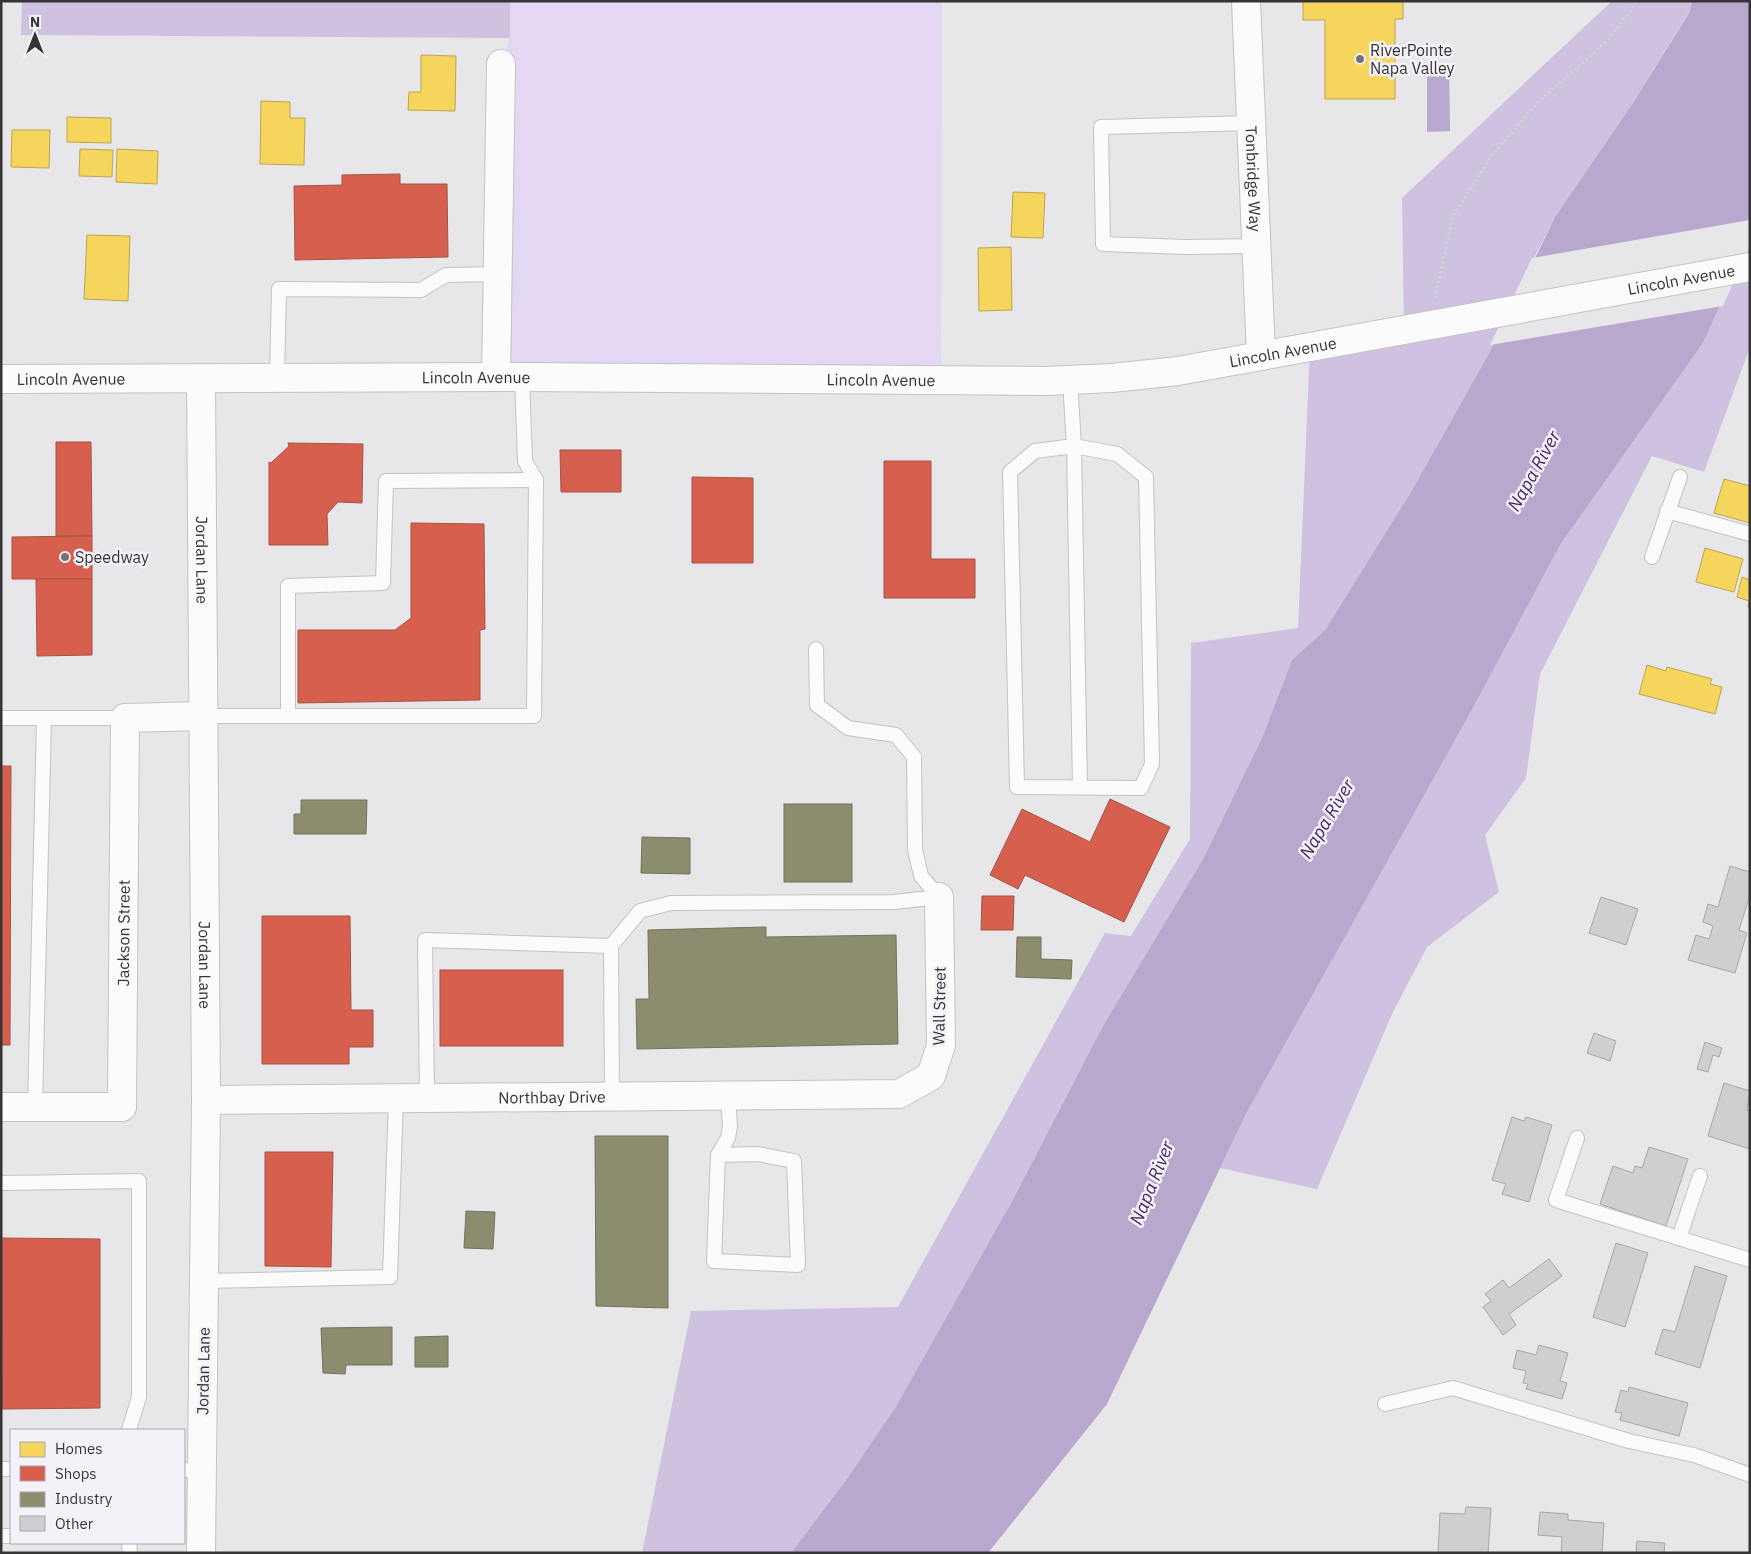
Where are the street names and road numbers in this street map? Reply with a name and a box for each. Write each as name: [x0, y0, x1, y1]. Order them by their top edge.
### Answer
street label: Tonbridge Way: [1241, 125, 1266, 232]
street label: Lincoln Avenue: [1626, 260, 1737, 299]
street label: Lincoln Avenue: [1228, 332, 1338, 372]
street label: Lincoln Avenue: [422, 367, 531, 387]
street label: Lincoln Avenue: [17, 369, 126, 389]
street label: Lincoln Avenue: [827, 369, 936, 390]
street label: Jordan Lane: [192, 516, 213, 604]
street label: Jackson Street: [113, 880, 134, 986]
street label: Jordan Lane: [195, 921, 215, 1009]
street label: Wall Street: [928, 966, 950, 1046]
street label: Northbay Drive: [498, 1087, 606, 1107]
street label: Jordan Lane: [192, 1327, 214, 1415]

